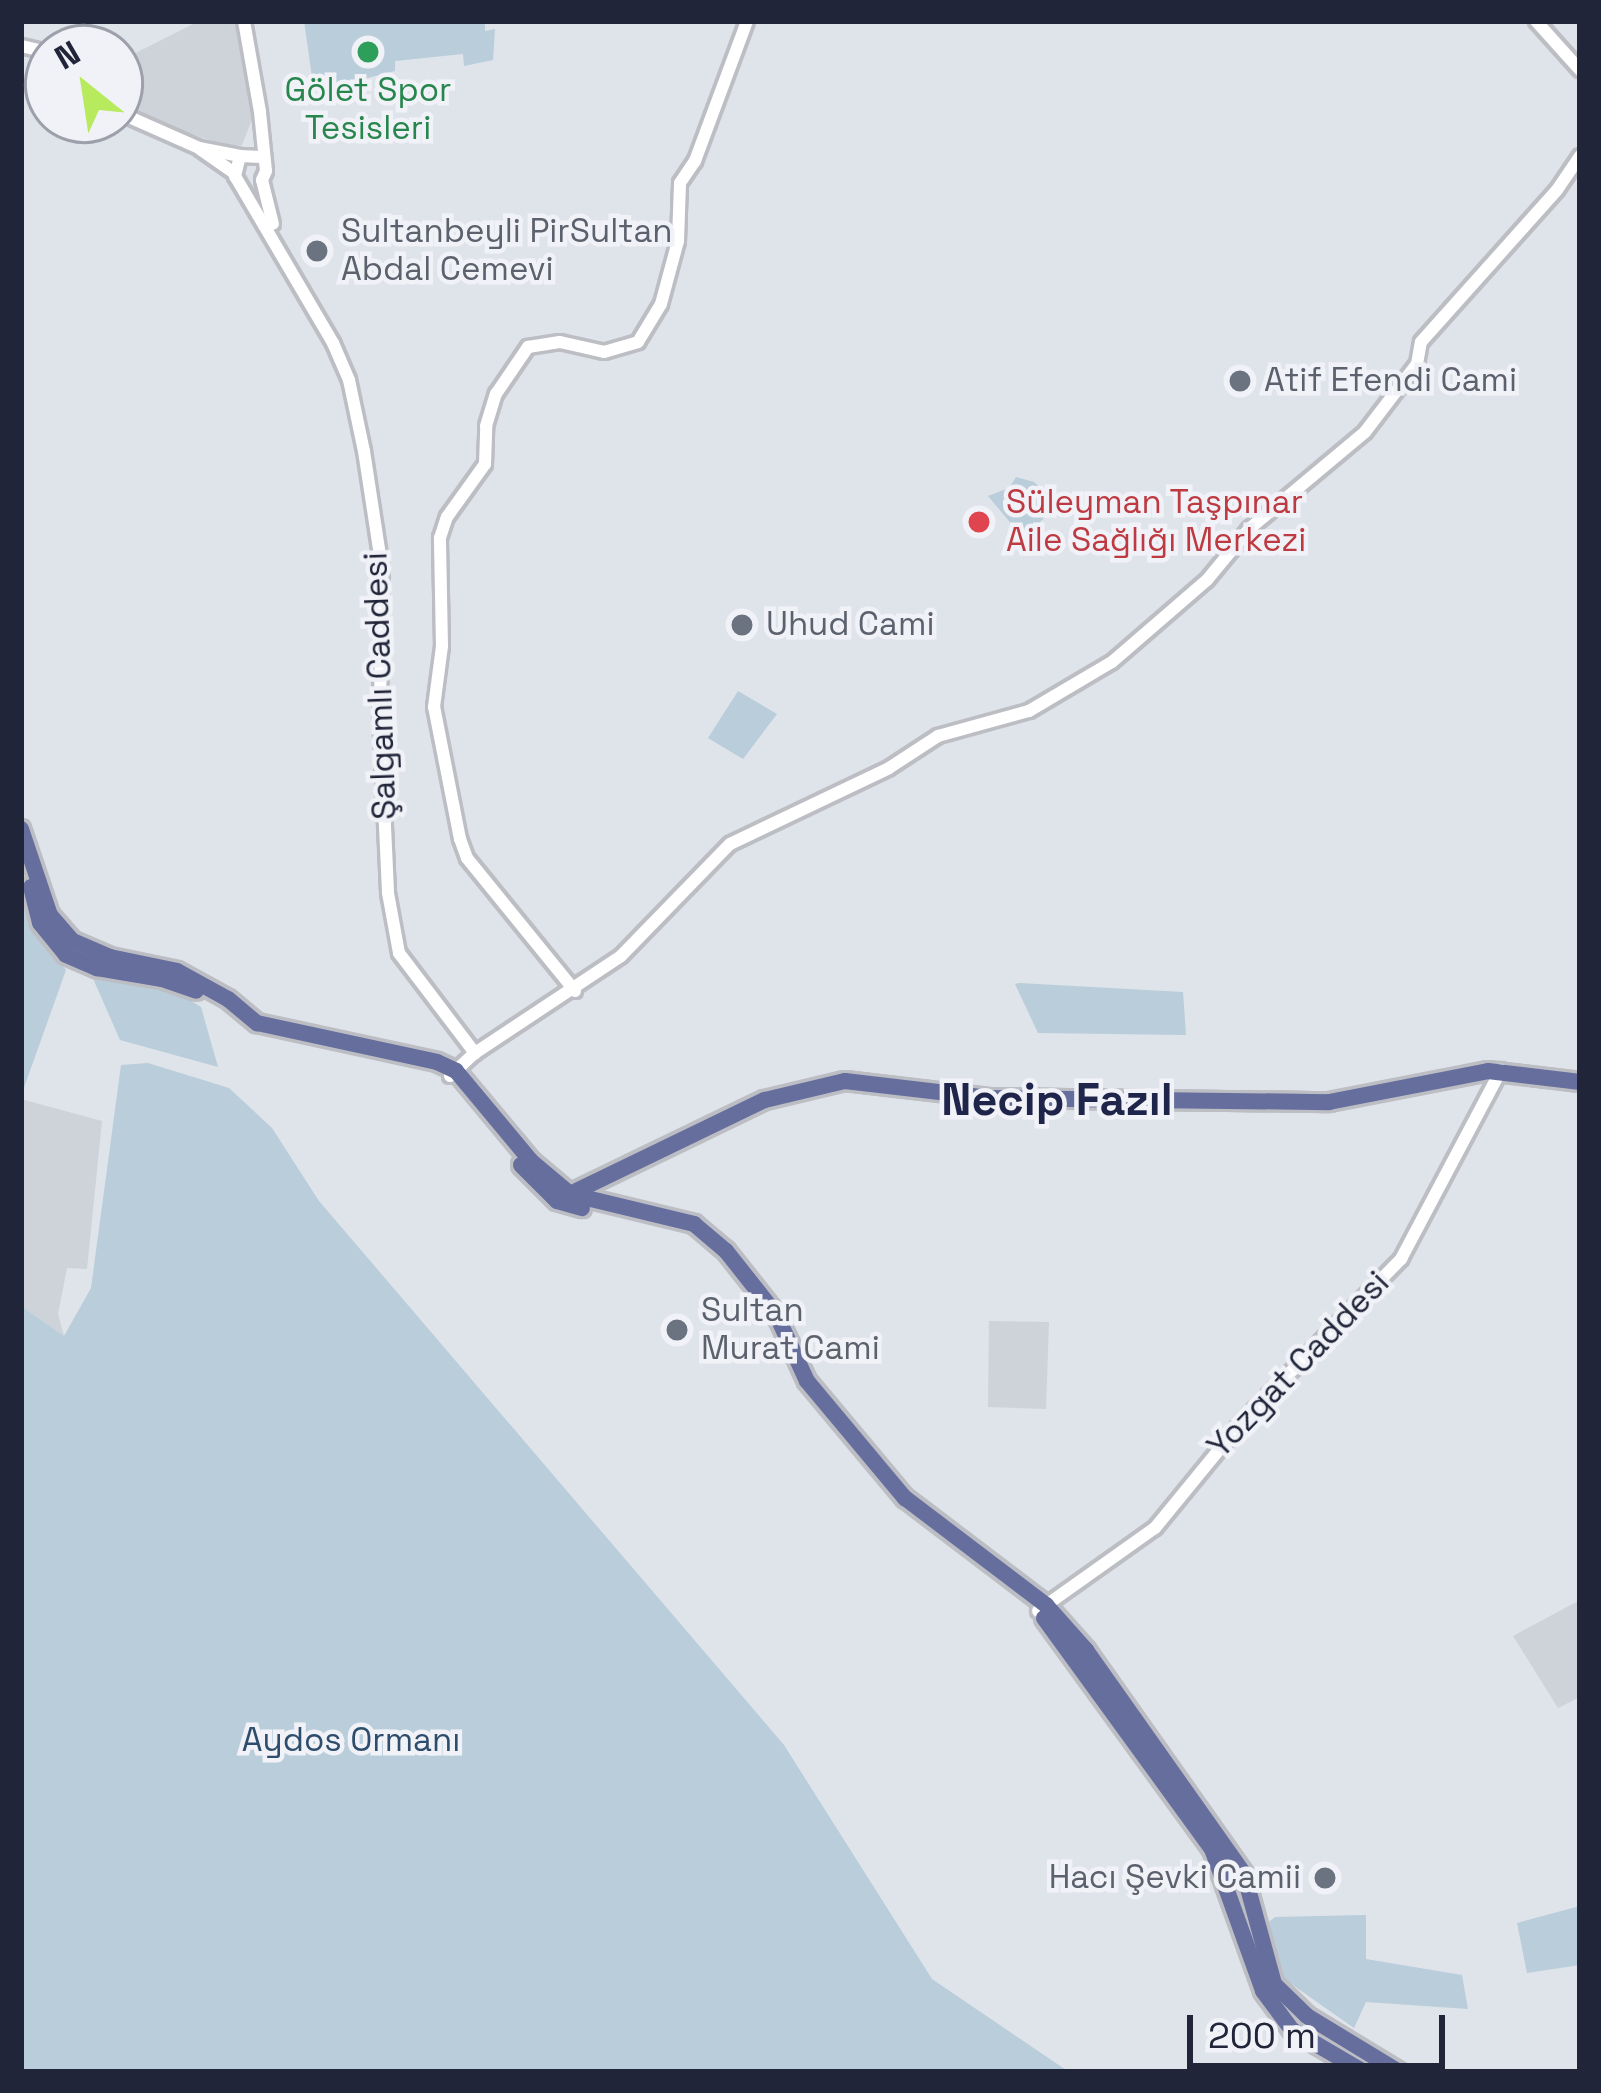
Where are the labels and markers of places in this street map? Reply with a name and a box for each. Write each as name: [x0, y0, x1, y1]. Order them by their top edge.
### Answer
marker: Gölet Spor Tesisleri: [355, 39, 381, 65]
place label: Gölet Spor Tesisleri: [284, 71, 452, 149]
place label: Sultanbeyli PirSultan Abdal Cemevi: [341, 212, 673, 290]
marker: Sultanbeyli PirSultan Abdal Cemevi: [304, 238, 330, 264]
place label: Atif Efendi Cami: [1264, 361, 1517, 401]
marker: Atif Efendi Cami: [1227, 368, 1253, 394]
place label: Süleyman Taşpınar Aile Sağlığı Merkezi: [1006, 483, 1306, 561]
marker: Süleyman Taşpınar Aile Sağlığı Merkezi: [963, 506, 995, 538]
place label: Uhud Cami: [766, 605, 934, 645]
marker: Uhud Cami: [729, 612, 755, 638]
place label: Sultan Murat Cami: [701, 1291, 880, 1369]
marker: Sultan Murat Cami: [664, 1317, 690, 1343]
place label: Hacı Şevki Camii: [1049, 1858, 1301, 1898]
marker: Hacı Şevki Camii: [1312, 1865, 1338, 1891]

